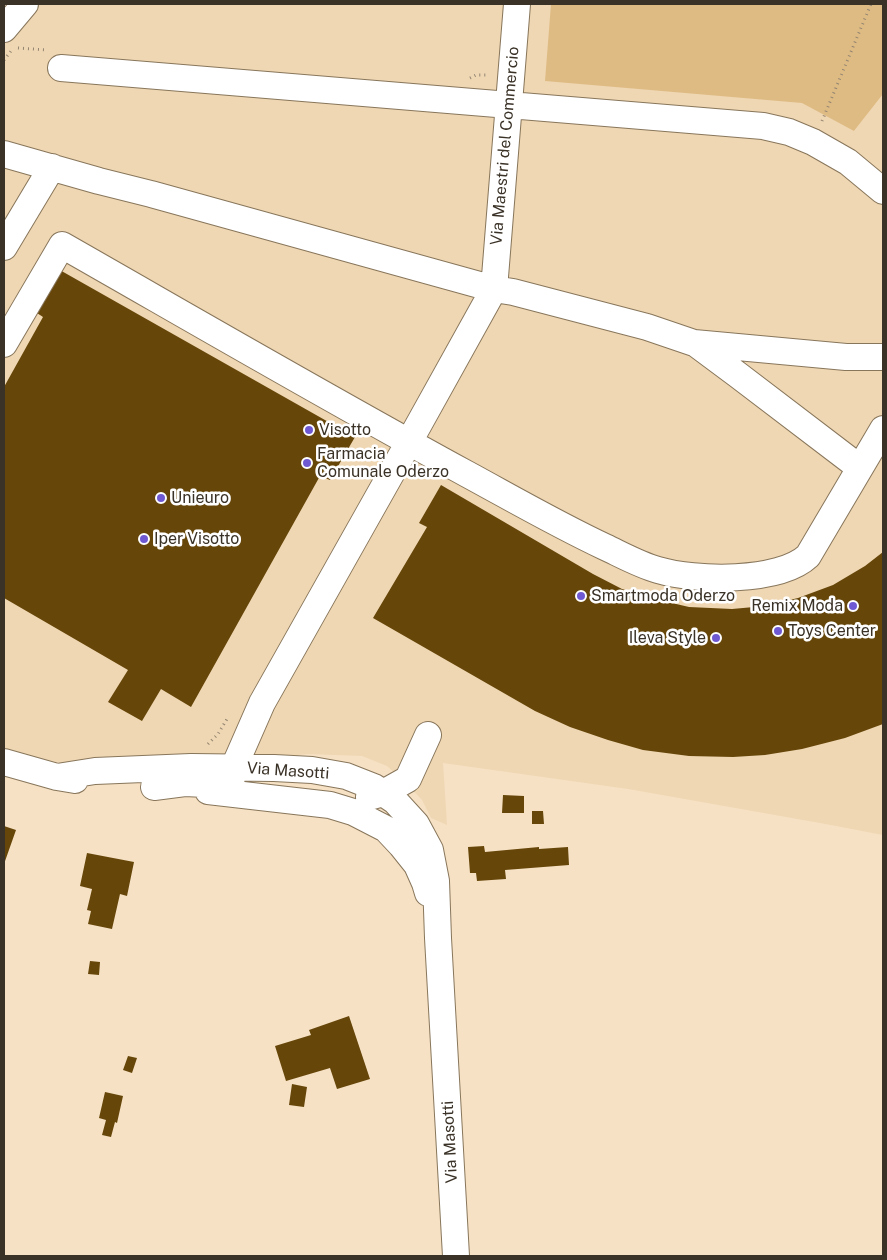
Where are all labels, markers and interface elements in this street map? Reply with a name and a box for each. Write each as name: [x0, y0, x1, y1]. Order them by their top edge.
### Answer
street label: Via Maestri del Commercio: [487, 46, 523, 246]
place label: Visotto: [319, 420, 371, 440]
marker: Visotto: [303, 424, 315, 436]
place label: Farmacia Comunale Oderzo: [317, 444, 449, 482]
marker: Farmacia Comunale Oderzo: [301, 457, 313, 469]
place label: Unieuro: [171, 488, 229, 508]
marker: Unieuro: [155, 492, 167, 504]
place label: Iper Visotto: [154, 529, 239, 549]
marker: Iper Visotto: [138, 533, 150, 545]
place label: Smartmoda Oderzo: [591, 586, 735, 606]
marker: Smartmoda Oderzo: [575, 590, 587, 602]
place label: Remix Moda: [751, 596, 843, 616]
marker: Remix Moda: [847, 600, 859, 612]
place label: Toys Center: [788, 621, 876, 641]
marker: Toys Center: [772, 625, 784, 637]
place label: Ileva Style: [629, 628, 706, 648]
marker: Ileva Style: [710, 632, 722, 644]
street label: Via Masotti: [246, 759, 330, 783]
street label: Via Masotti: [438, 1100, 462, 1184]

